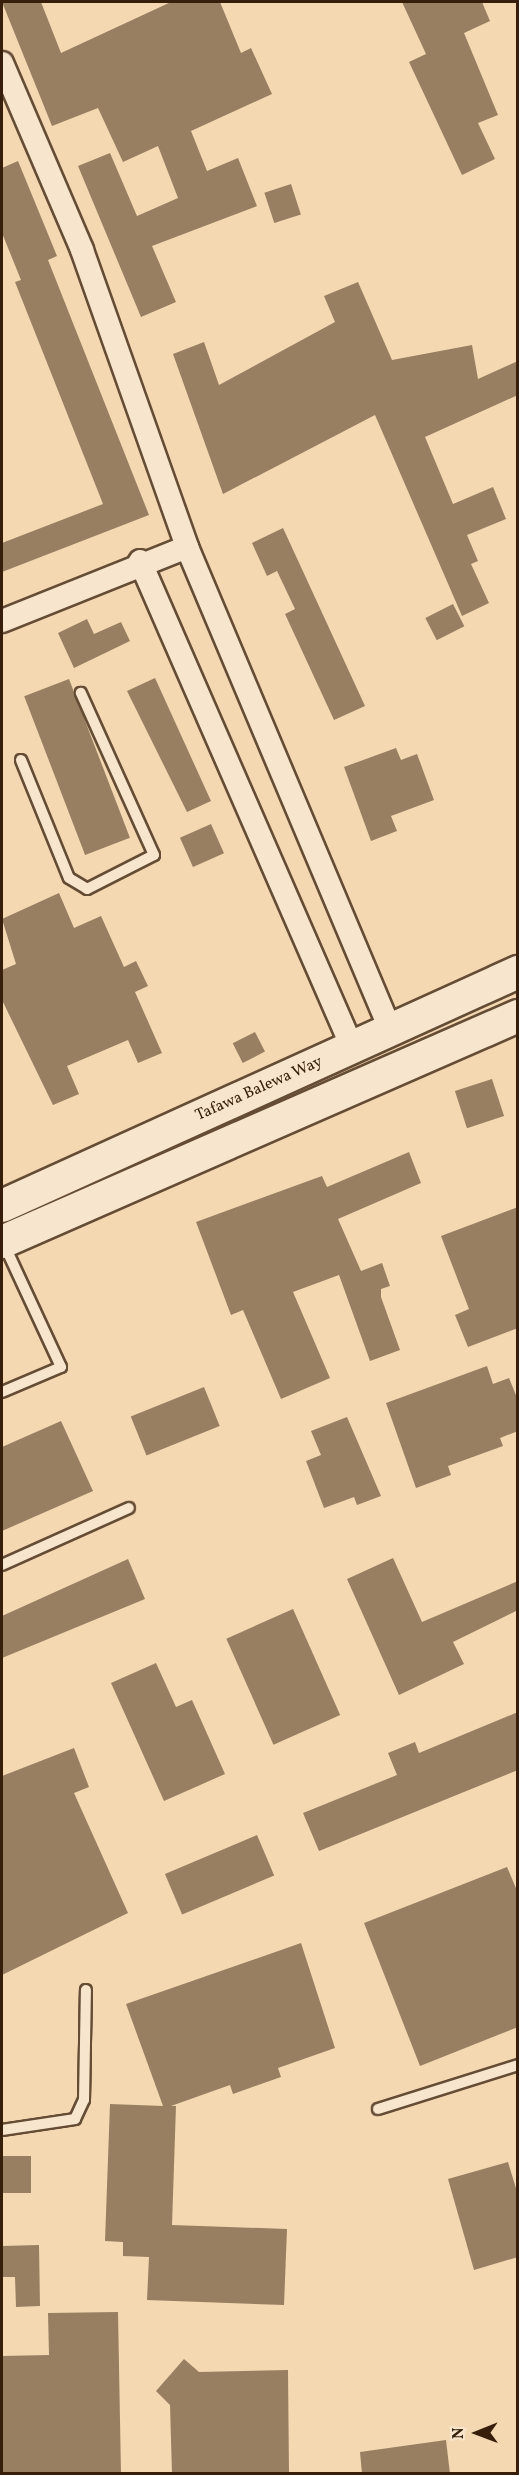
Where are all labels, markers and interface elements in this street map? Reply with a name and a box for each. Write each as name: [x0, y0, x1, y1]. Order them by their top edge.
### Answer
street label: Tafawa Balewa Way: [192, 1052, 326, 1126]
north arrow: [447, 2403, 507, 2463]
text: N: [448, 2427, 470, 2439]

